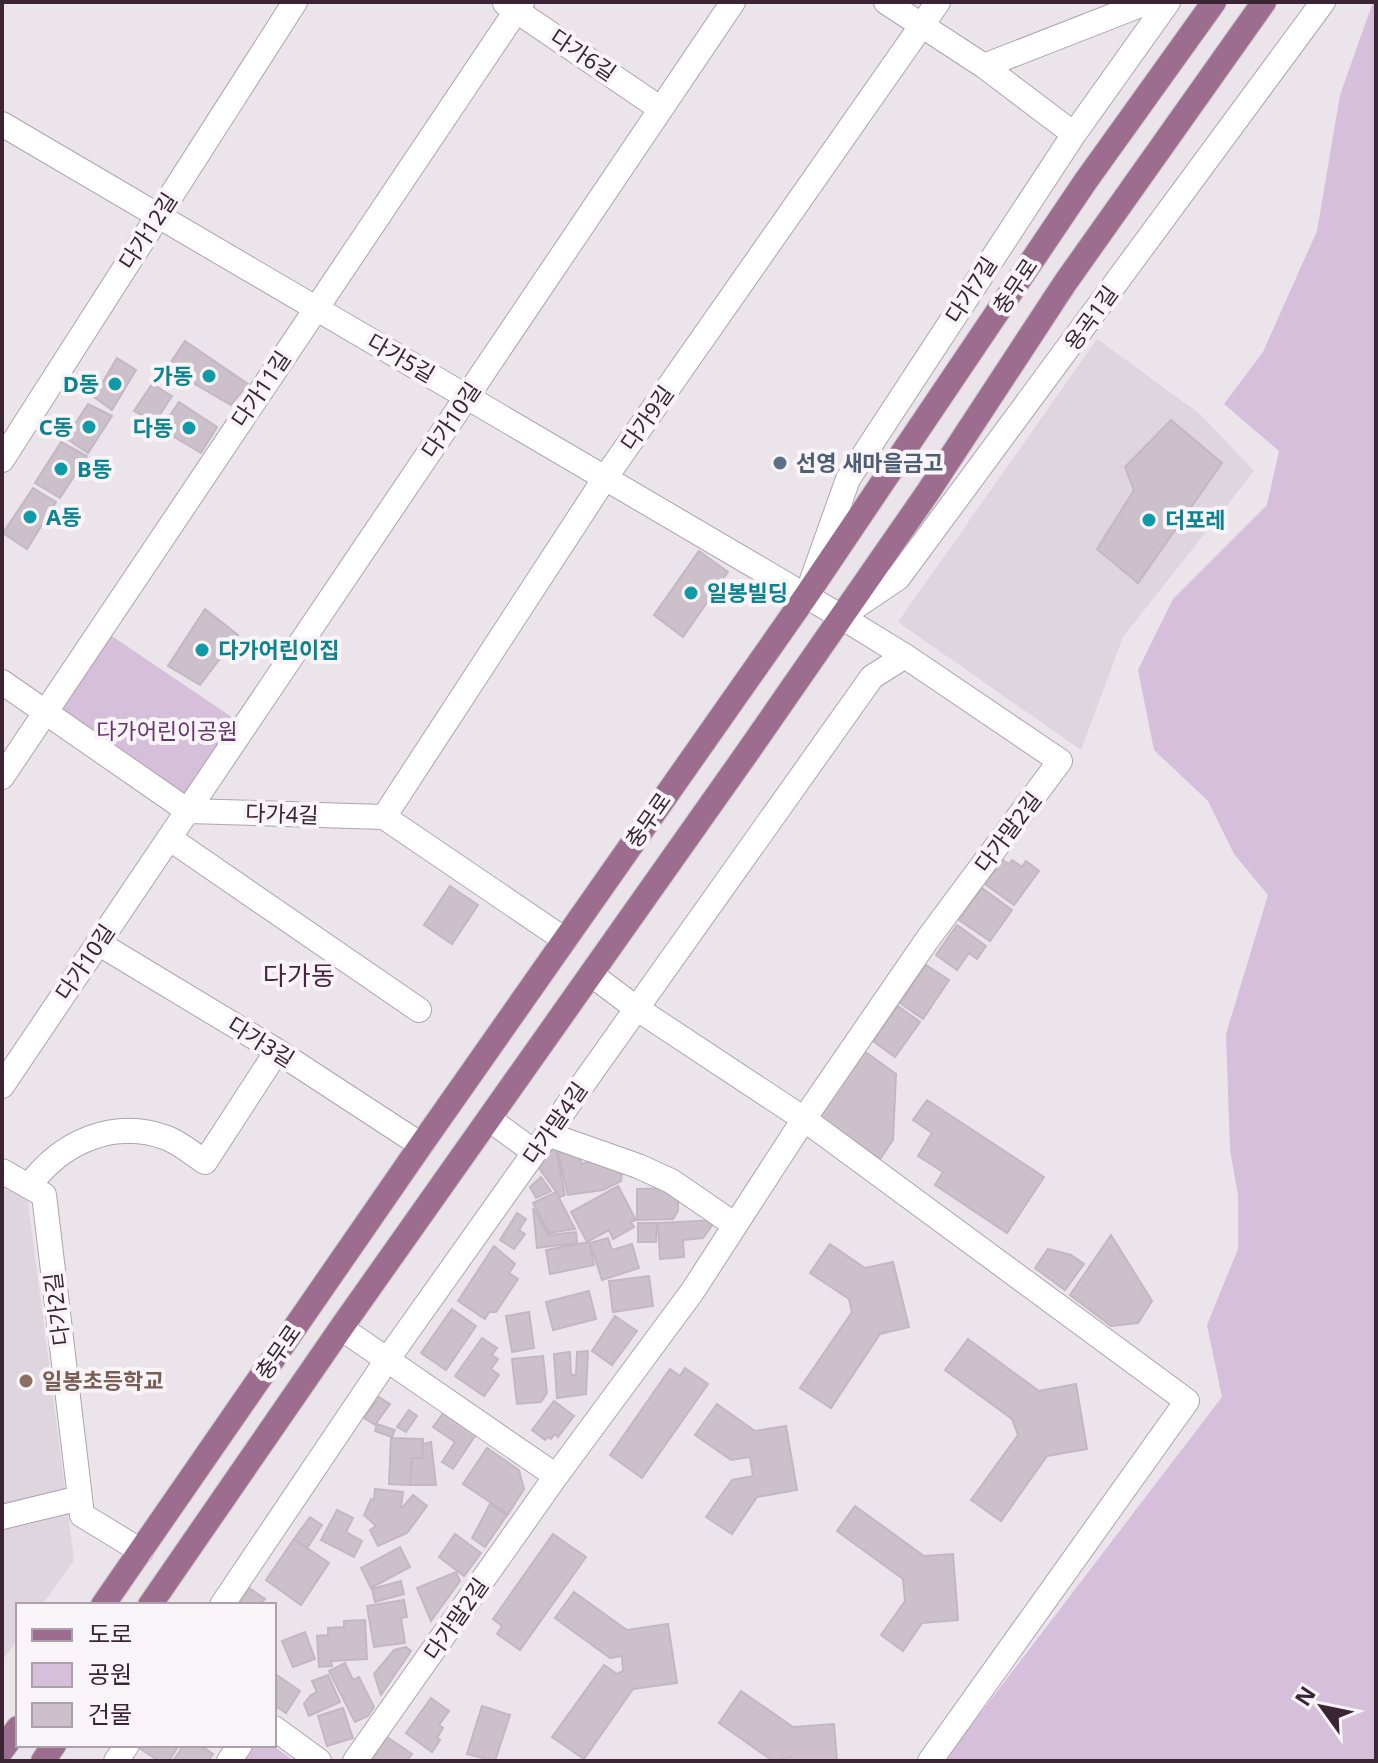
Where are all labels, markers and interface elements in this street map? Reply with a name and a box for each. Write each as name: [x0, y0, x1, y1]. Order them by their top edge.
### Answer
street label: 다가6길: [545, 21, 622, 87]
street label: 다가12길: [111, 186, 183, 275]
street label: 다가7길: [938, 251, 1003, 328]
street label: 충무로: [985, 252, 1044, 319]
street label: 용곡1길: [1057, 279, 1124, 356]
street label: 다가5길: [362, 326, 441, 388]
street label: 다가11길: [224, 344, 297, 432]
place label: 가동: [153, 360, 193, 390]
marker: 가동: [200, 367, 218, 385]
place label: D동: [63, 368, 99, 398]
marker: D동: [106, 375, 124, 393]
street label: 다가10길: [414, 375, 487, 463]
street label: 다가9길: [613, 379, 679, 456]
place label: C동: [39, 411, 73, 441]
place label: 다동: [133, 412, 173, 442]
marker: C동: [80, 418, 98, 436]
marker: 다동: [180, 419, 198, 437]
place label: 선영 새마을금고: [796, 447, 943, 477]
place label: B동: [77, 453, 112, 483]
marker: 선영 새마을금고: [771, 454, 789, 472]
marker: B동: [52, 460, 70, 478]
place label: A동: [46, 501, 81, 531]
place label: 더포레: [1165, 504, 1226, 534]
marker: A동: [21, 508, 39, 526]
marker: 더포레: [1140, 511, 1158, 529]
place label: 일봉빌딩: [707, 577, 788, 607]
marker: 일봉빌딩: [682, 584, 700, 602]
place label: 다가어린이집: [218, 634, 339, 664]
marker: 다가어린이집: [193, 641, 211, 659]
park label: 다가어린이공원: [96, 715, 238, 745]
street label: 다가말2길: [967, 785, 1047, 878]
street label: 충무로: [617, 786, 677, 853]
street label: 다가4길: [245, 797, 319, 829]
street label: 다가10길: [48, 917, 121, 1005]
district label: 다가동: [263, 957, 335, 993]
street label: 다가3길: [222, 1009, 301, 1073]
street label: 다가말4길: [515, 1076, 593, 1169]
street label: 다가2길: [37, 1271, 75, 1347]
street label: 충무로: [247, 1318, 307, 1385]
place label: 일봉초등학교: [42, 1365, 163, 1395]
marker: 일봉초등학교: [17, 1372, 35, 1390]
street label: 다가말2길: [416, 1572, 494, 1665]
legend: [16, 1603, 276, 1747]
text: 도로: [88, 1617, 132, 1650]
text: 공원: [88, 1657, 132, 1690]
north arrow: [1282, 1667, 1362, 1747]
text: N: [1287, 1680, 1322, 1711]
text: 건물: [88, 1697, 132, 1730]

